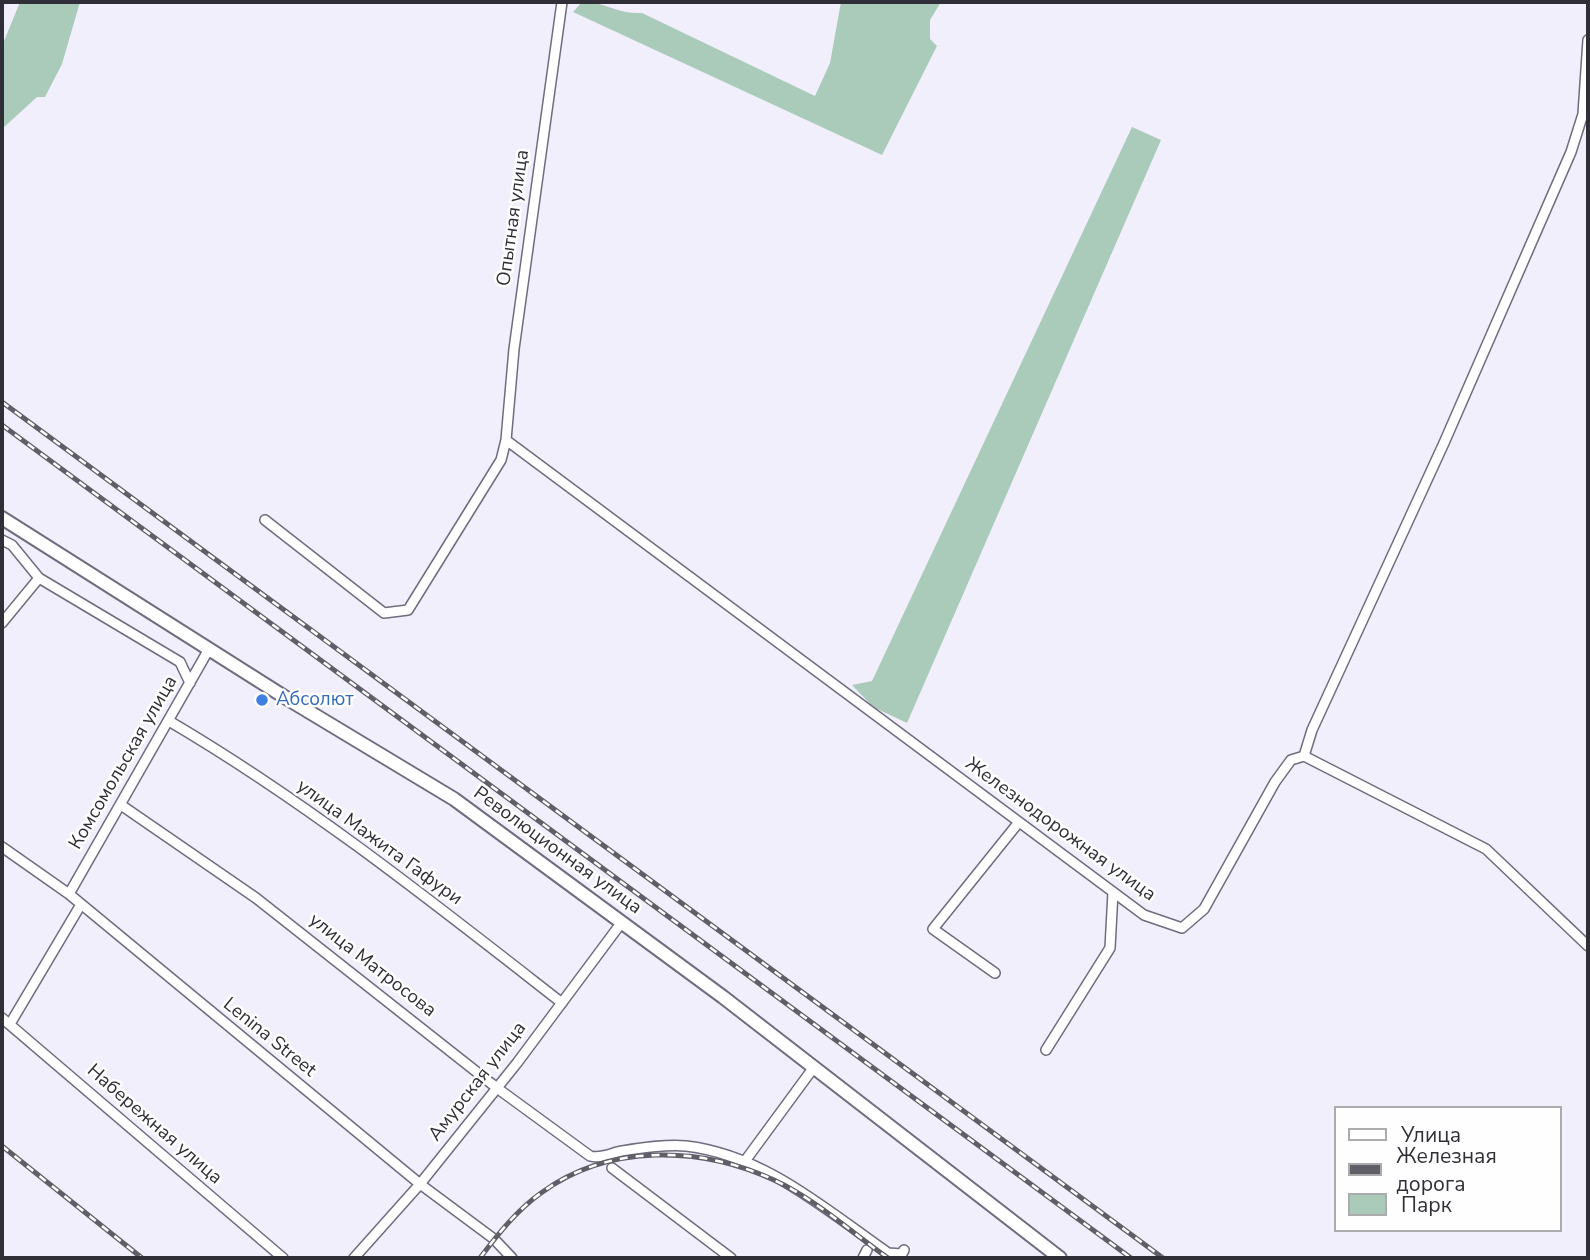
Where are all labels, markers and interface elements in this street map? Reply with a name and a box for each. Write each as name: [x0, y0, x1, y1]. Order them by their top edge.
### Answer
street label: Опытная улица: [493, 148, 535, 288]
street label: Комсомольская улица: [65, 672, 183, 854]
place label: Абсолют: [276, 689, 354, 711]
marker: Абсолют: [254, 692, 270, 708]
street label: Железнодорожная улица: [960, 753, 1160, 907]
street label: улица Мажита Гафури: [292, 775, 466, 911]
street label: Революционная улица: [468, 782, 646, 920]
street label: улица Матросова: [304, 909, 440, 1023]
street label: Lenina Street: [218, 994, 320, 1082]
street label: Амурская улица: [424, 1018, 532, 1146]
street label: Набережная улица: [82, 1060, 226, 1190]
legend: [1334, 1106, 1562, 1232]
text: Улица: [1401, 1121, 1461, 1149]
text: Железная дорога: [1396, 1142, 1497, 1198]
text: Парк: [1401, 1191, 1452, 1219]

